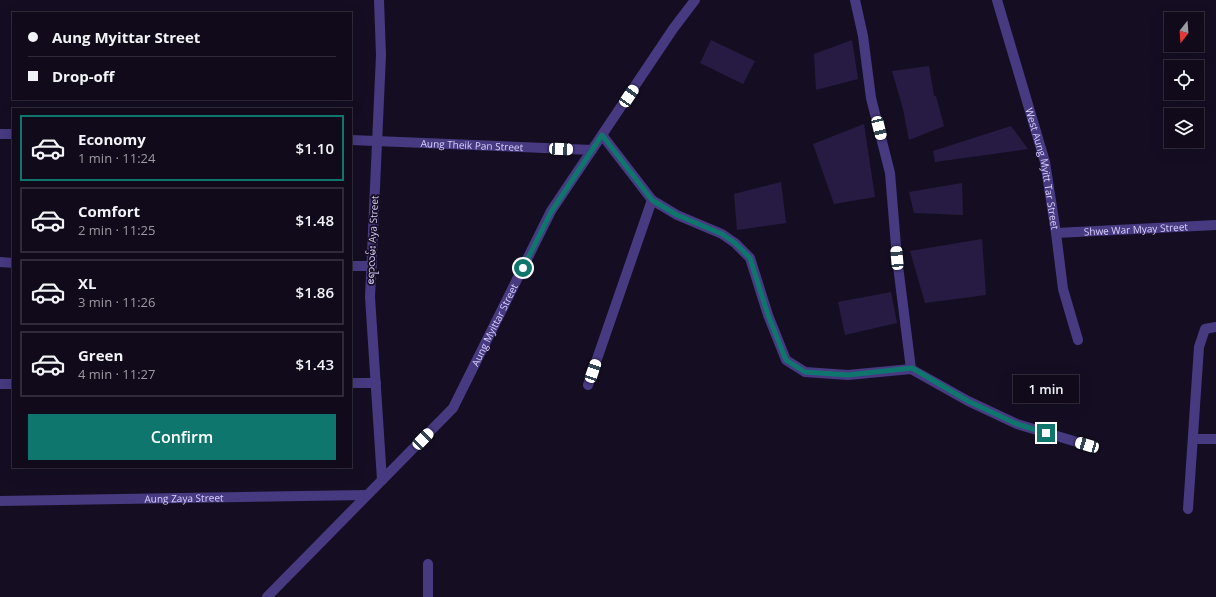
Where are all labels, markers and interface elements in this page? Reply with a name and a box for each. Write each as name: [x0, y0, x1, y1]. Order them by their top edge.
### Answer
north arrow: [1164, 12, 1204, 52]
map controls: [1164, 12, 1204, 148]
text: Aung Myittar Street: [52, 27, 200, 47]
button: locate: [1164, 60, 1204, 100]
text: Drop-off: [52, 66, 114, 86]
car: [617, 83, 641, 109]
street label: West Aung Myitt Tar Street: [1022, 106, 1062, 231]
button: layers: [1164, 108, 1204, 148]
car: [870, 115, 888, 141]
text: Economy: [78, 129, 146, 149]
icon: car: [30, 130, 66, 166]
street label: Aung Theik Pan Street: [420, 136, 524, 154]
text: $1.10: [296, 138, 334, 158]
car: [549, 142, 573, 156]
text: 1 min · 11:24: [78, 149, 155, 167]
street label: ဧရာလမ်း Aya Street: [363, 195, 383, 285]
text: Comfort: [78, 201, 140, 221]
icon: car: [30, 202, 66, 238]
text: $1.48: [296, 210, 334, 230]
street label: Shwe War Myay Street: [1083, 219, 1189, 239]
text: 2 min · 11:25: [78, 221, 155, 239]
car: [890, 246, 904, 270]
route start: [514, 259, 532, 277]
text: XL: [78, 273, 96, 293]
icon: car: [30, 274, 66, 310]
street label: Aung Myittar Street: [468, 281, 521, 369]
text: $1.86: [296, 282, 334, 302]
text: 3 min · 11:26: [78, 293, 155, 311]
text: Green: [78, 345, 123, 365]
icon: car: [30, 346, 66, 382]
text: $1.43: [296, 354, 334, 374]
car: [583, 358, 603, 384]
text: 4 min · 11:27: [78, 365, 155, 383]
callout: 1 min: [1013, 375, 1079, 403]
text: 1 min: [1028, 380, 1064, 398]
button: Confirm: [28, 414, 336, 460]
route end: [1037, 424, 1055, 442]
car: [410, 426, 436, 452]
car: [1074, 436, 1100, 454]
street label: Aung Zaya Street: [144, 490, 224, 506]

